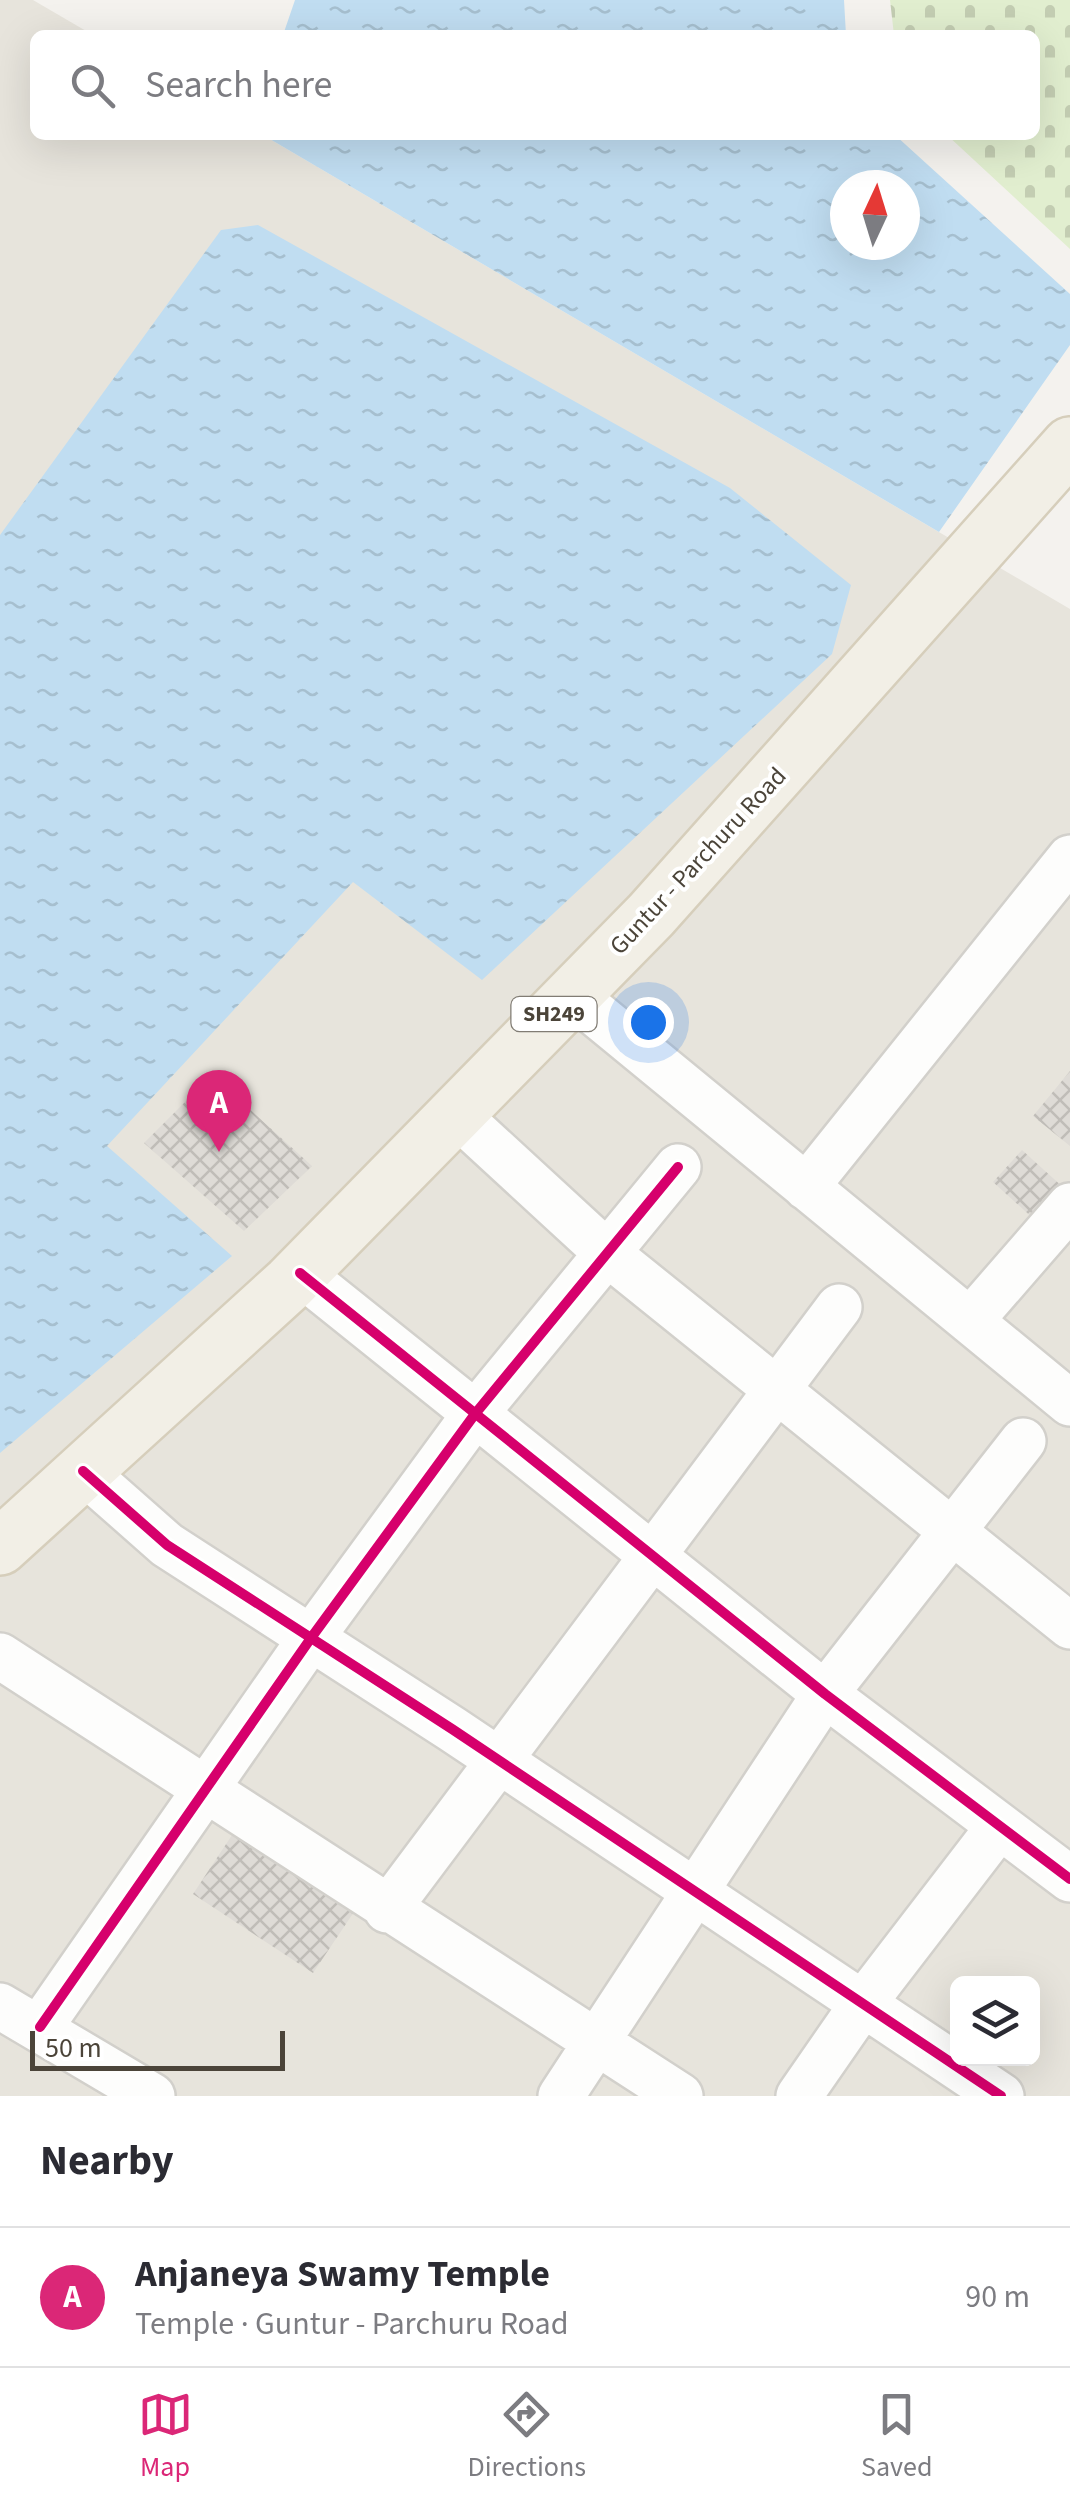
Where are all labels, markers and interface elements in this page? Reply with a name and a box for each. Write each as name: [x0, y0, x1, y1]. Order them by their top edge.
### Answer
search box: [30, 30, 1040, 140]
icon: search: [65, 58, 120, 113]
text: Search here: [145, 58, 332, 112]
north arrow: [830, 170, 920, 260]
street label: Guntur - Parchuru Road: [601, 759, 795, 963]
road number: SH249: [512, 997, 596, 1031]
your location: [623, 997, 674, 1048]
pin: A: [186, 1070, 252, 1152]
map controls: [950, 1976, 1040, 2066]
button: layers: [950, 1976, 1040, 2066]
scale bar: [30, 2026, 285, 2070]
text: 50 m: [45, 2028, 102, 2068]
text: Nearby: [40, 2131, 174, 2191]
text: Anjaneya Swamy Temple: [135, 2247, 550, 2301]
text: A: [63, 2274, 82, 2320]
text: 90 m: [965, 2274, 1030, 2320]
text: Temple · Guntur - Parchuru Road: [135, 2301, 568, 2347]
tab: Map: [138, 2387, 193, 2487]
tab: Directions: [468, 2387, 586, 2487]
tab: Saved: [861, 2387, 932, 2487]

